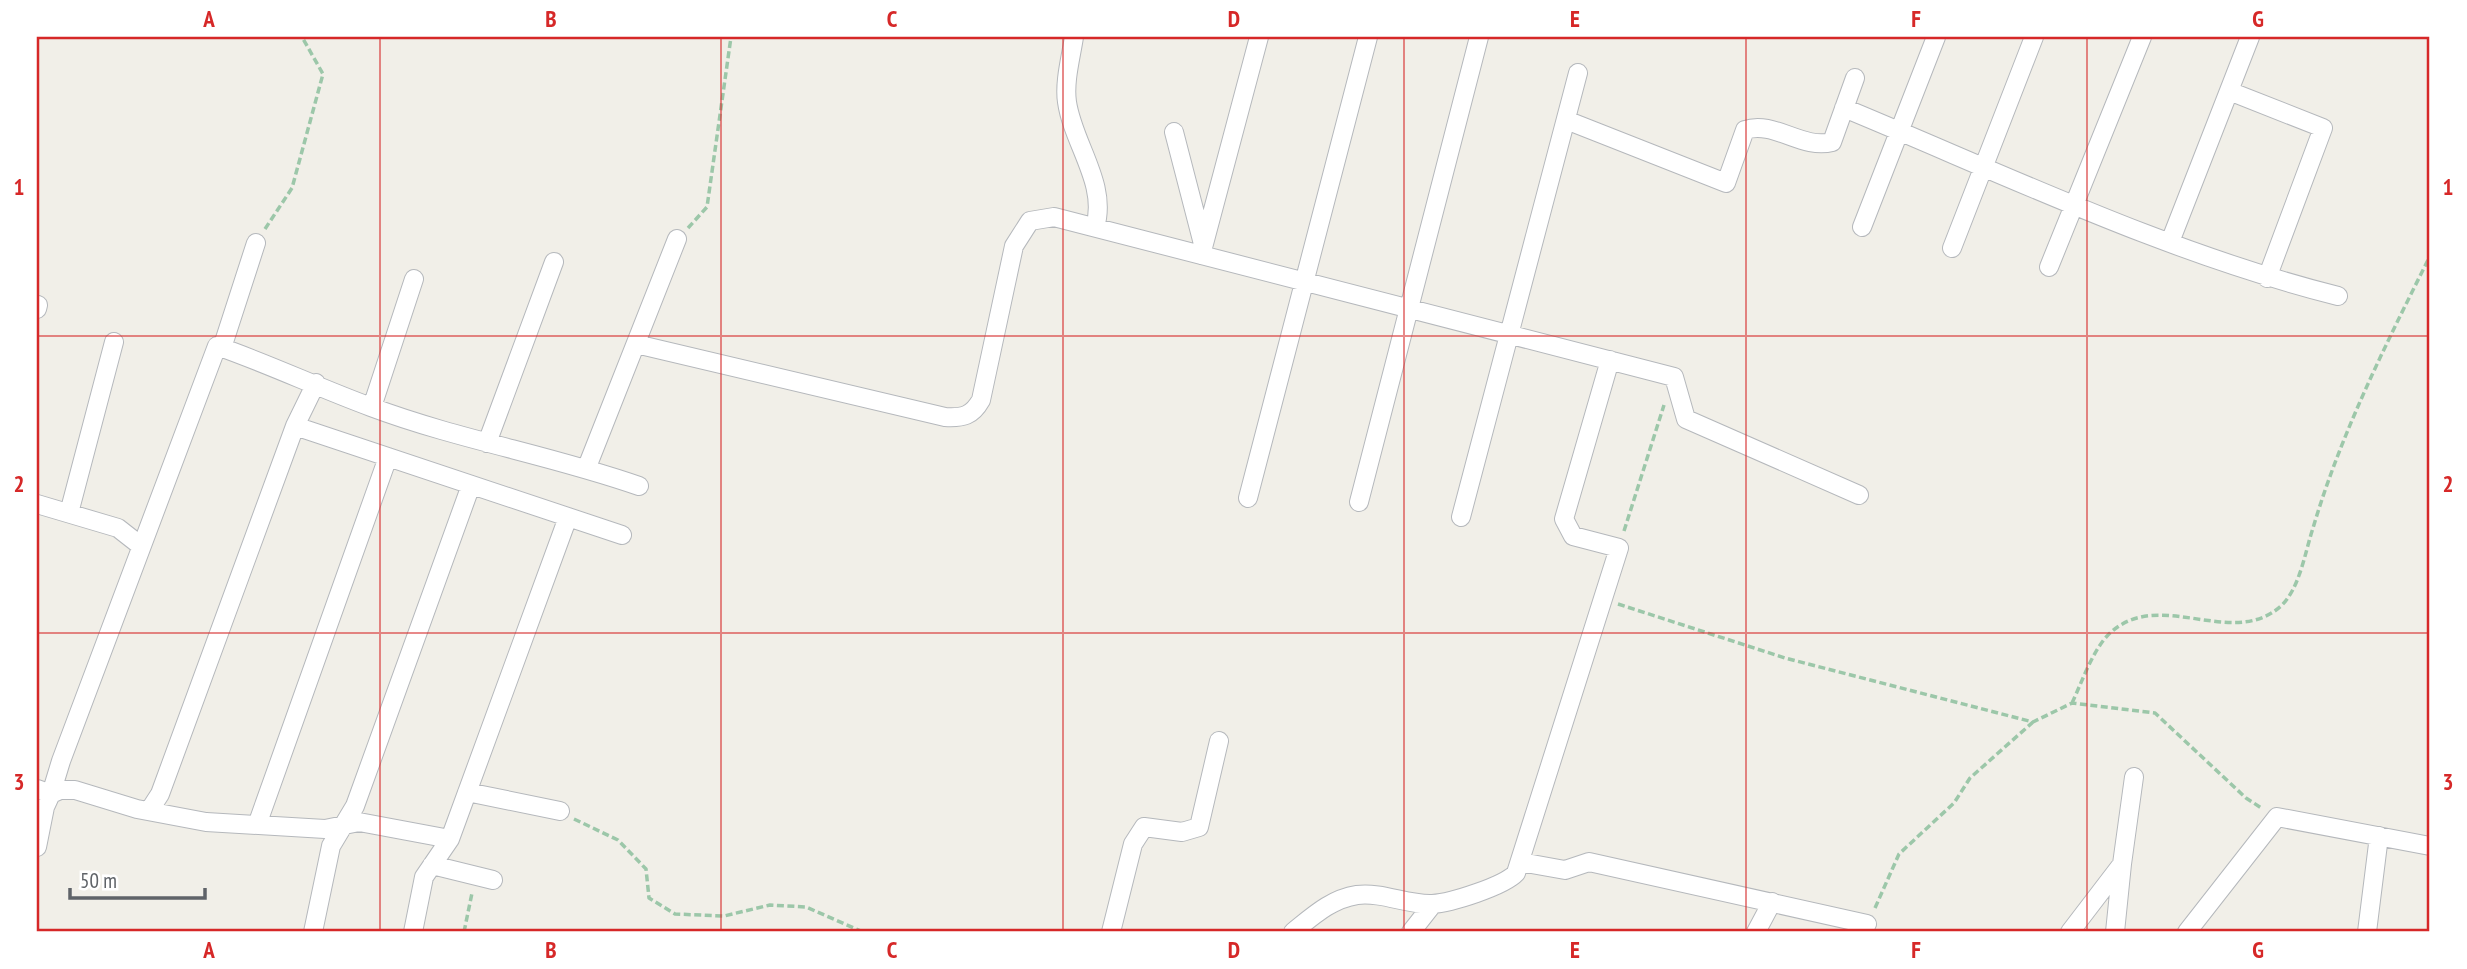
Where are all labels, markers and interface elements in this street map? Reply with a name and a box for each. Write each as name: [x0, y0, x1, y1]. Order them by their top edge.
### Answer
text: A: [202, 4, 215, 33]
text: B: [545, 4, 557, 33]
text: C: [887, 4, 898, 33]
text: D: [1228, 4, 1240, 33]
text: E: [1570, 4, 1580, 33]
text: F: [1911, 4, 1921, 33]
text: G: [2252, 4, 2264, 33]
text: 1: [14, 172, 25, 201]
text: 1: [2443, 172, 2454, 201]
text: 2: [14, 469, 25, 498]
text: 2: [2443, 469, 2454, 498]
text: 3: [14, 767, 25, 796]
text: 3: [2443, 767, 2454, 796]
scale bar: [70, 857, 205, 901]
text: 50 m: [80, 867, 117, 894]
text: A: [202, 935, 215, 964]
text: B: [545, 935, 557, 964]
text: C: [887, 935, 898, 964]
text: D: [1228, 935, 1240, 964]
text: E: [1570, 935, 1580, 964]
text: F: [1911, 935, 1921, 964]
text: G: [2252, 935, 2264, 964]

